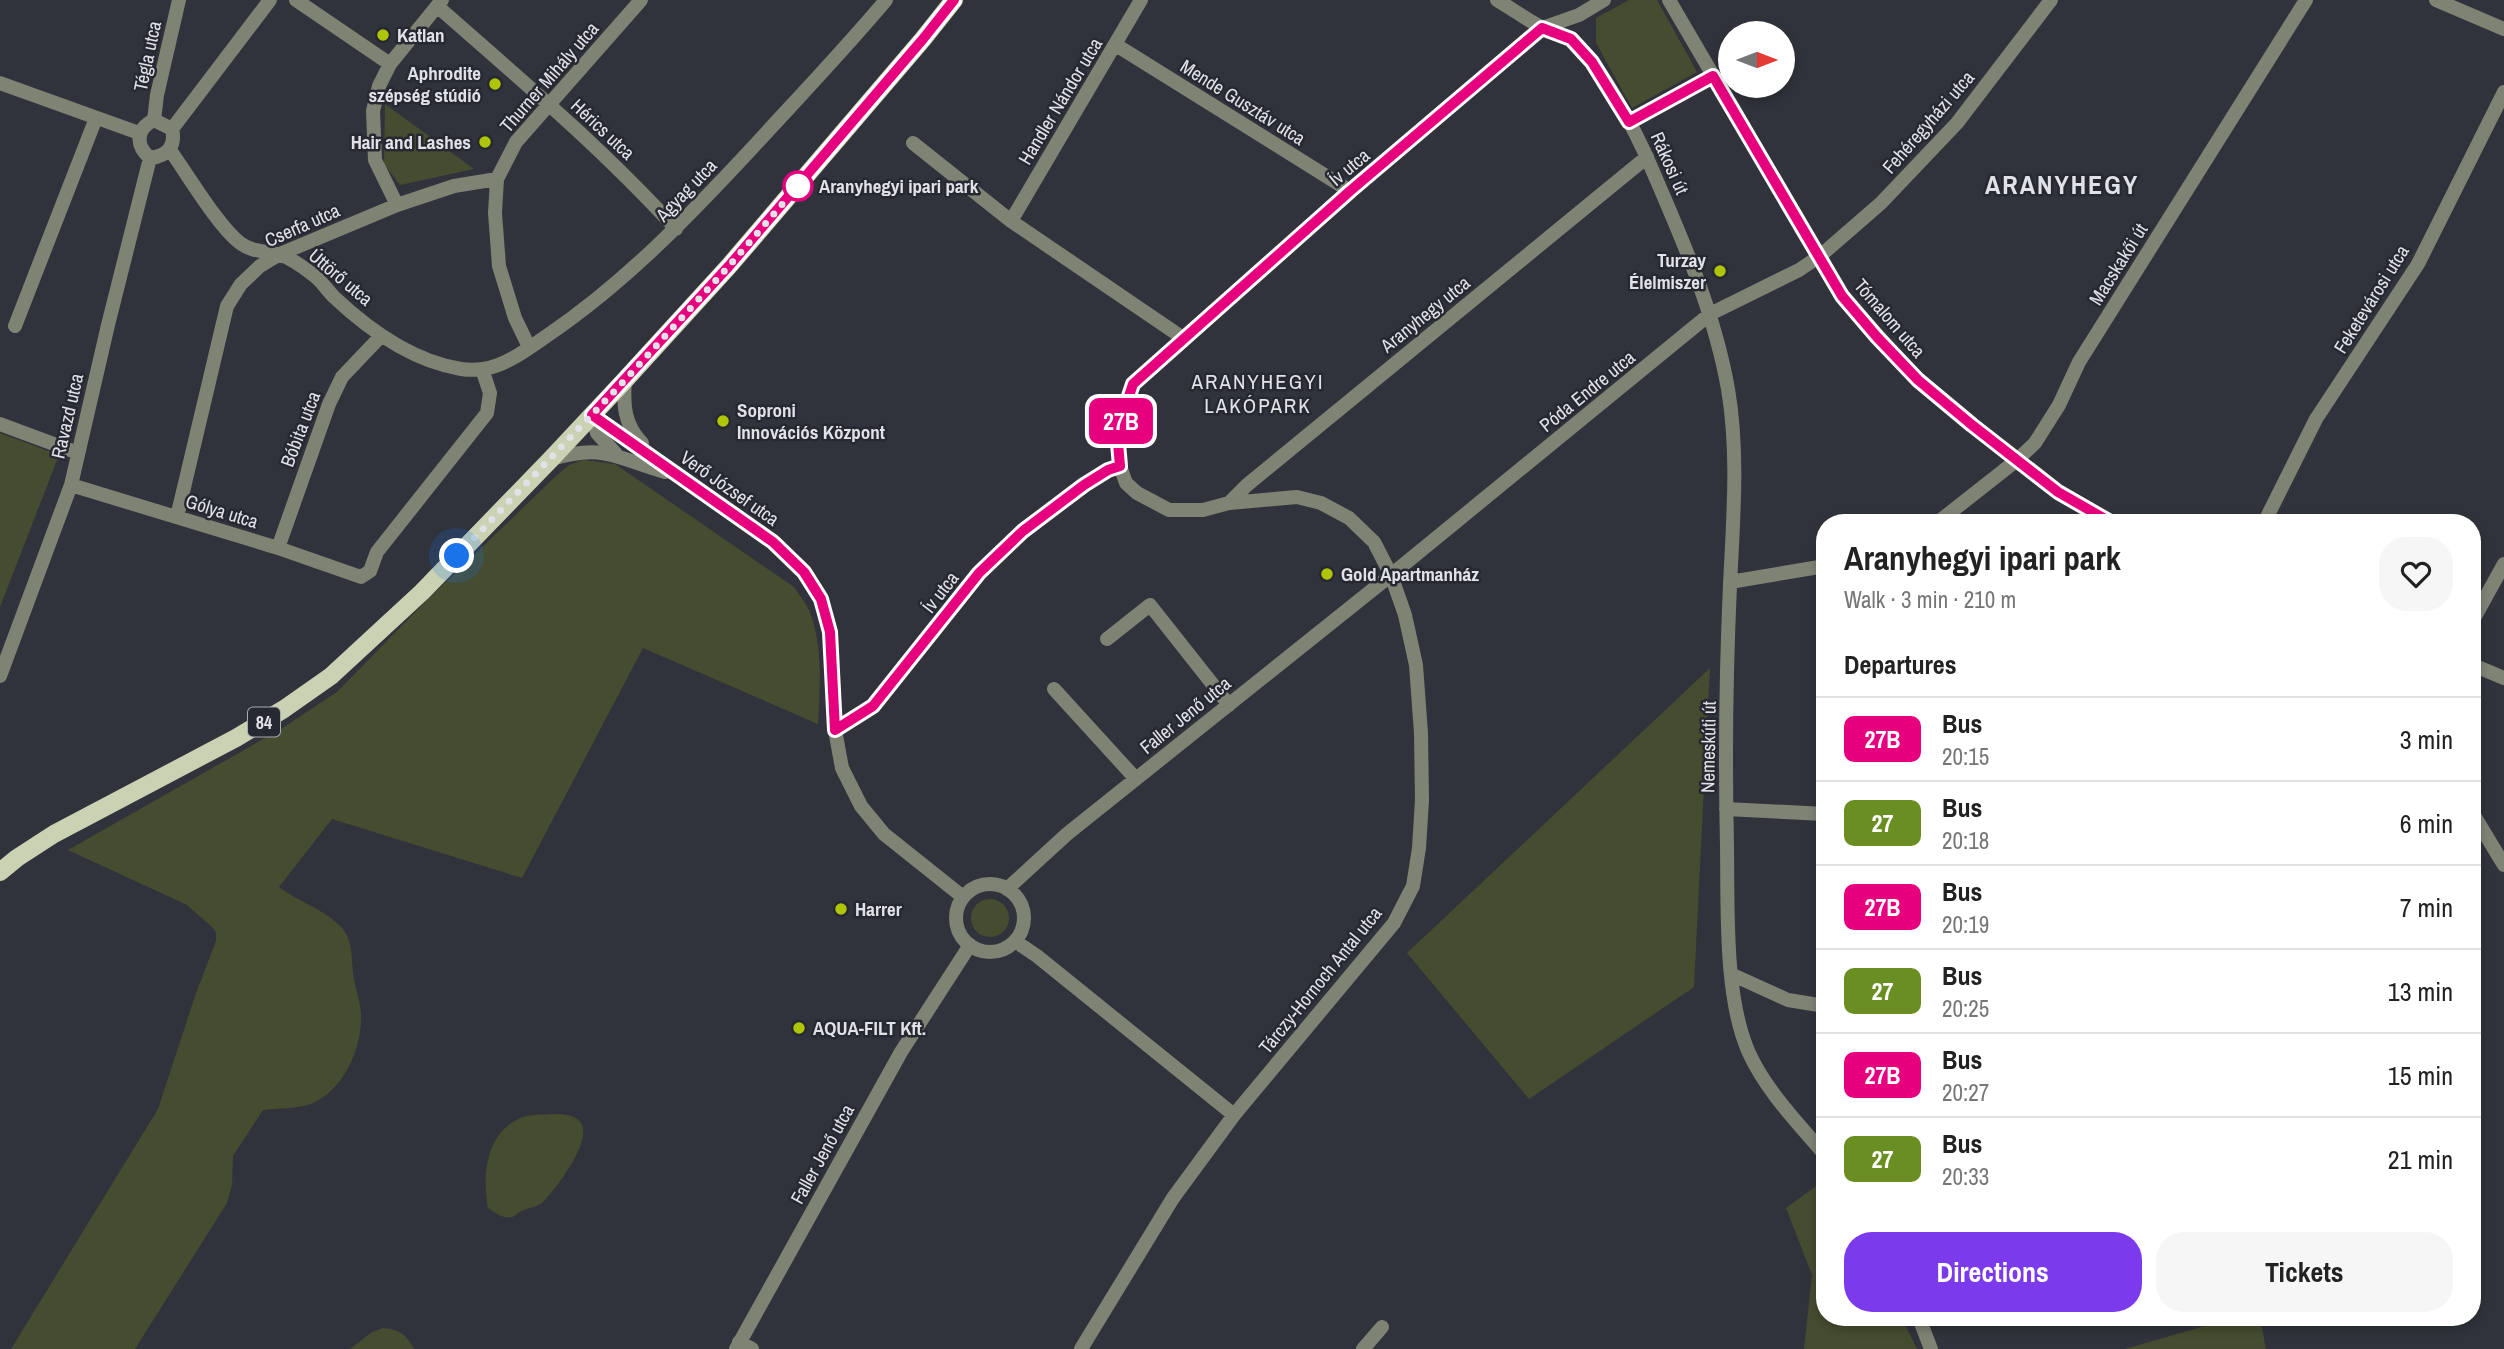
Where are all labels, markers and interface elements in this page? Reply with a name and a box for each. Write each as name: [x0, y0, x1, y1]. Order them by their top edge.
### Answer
street label: Thurner Mihály utca: [494, 16, 604, 138]
street label: Tégla utca: [127, 18, 167, 93]
north arrow: [1718, 21, 1796, 98]
map controls: [1718, 21, 1795, 98]
place label: Katlan: [397, 22, 445, 48]
marker: Katlan: [375, 27, 391, 43]
street label: Handler Nándor utca: [1012, 32, 1108, 169]
street label: Mende Gusztáv utca: [1176, 53, 1311, 151]
place label: Aphrodite szépség stúdió: [368, 60, 481, 108]
street label: Fehéregyházi utca: [1876, 65, 1980, 179]
marker: Aphrodite szépség stúdió: [487, 76, 503, 92]
street label: Hérics utca: [565, 93, 641, 166]
street label: Rákosi út: [1645, 128, 1696, 199]
place label: Hair and Lashes: [351, 129, 471, 155]
marker: Hair and Lashes: [477, 134, 493, 150]
street label: Ív utca: [1323, 142, 1375, 192]
street label: Agyag utca: [649, 153, 723, 228]
district label: ARANYHEGY: [1985, 167, 2139, 202]
marker: Aranyhegyi ipari park: [783, 171, 813, 201]
place label: Aranyhegyi ipari park: [819, 173, 979, 199]
street label: Cserfa utca: [260, 197, 344, 253]
street label: Macskakői út: [2083, 218, 2154, 310]
street label: Feketevárosi utca: [2327, 240, 2415, 358]
street label: Úttörő utca: [303, 243, 379, 312]
place label: Turzay Élelmiszer: [1629, 247, 1706, 295]
marker: Turzay Élelmiszer: [1712, 263, 1728, 279]
street label: Aranyhegy utca: [1374, 270, 1476, 359]
street label: Tómalom utca: [1848, 273, 1932, 363]
street label: Póda Endre utca: [1534, 344, 1641, 438]
district label: ARANYHEGYI LAKÓPARK: [1191, 367, 1324, 420]
street label: Ravazd utca: [45, 371, 89, 461]
street label: Bóbita utca: [274, 387, 326, 470]
place label: Soproni Innovációs Központ: [737, 397, 885, 445]
line badge: 27B: [1081, 398, 1161, 444]
text: 27B: [1103, 405, 1139, 437]
marker: Soproni Innovációs Központ: [715, 413, 731, 429]
street label: Verő József utca: [675, 444, 785, 532]
street label: Gólya utca: [183, 488, 262, 534]
text: Aranyhegyi ipari park: [1844, 536, 2121, 580]
button: heart: [2379, 537, 2453, 611]
your location: [439, 538, 474, 573]
place label: Gold Apartmanház: [1341, 561, 1479, 587]
street label: Ív utca: [916, 566, 965, 618]
marker: Gold Apartmanház: [1319, 566, 1335, 582]
text: Walk · 3 min · 210 m: [1844, 584, 2016, 615]
text: Departures: [1844, 647, 1957, 682]
street label: Faller Jenő utca: [1134, 670, 1236, 760]
street label: Nemeskúti út: [1694, 700, 1722, 793]
text: Bus: [1942, 706, 1982, 741]
road number: 84: [248, 708, 280, 736]
text: 3 min: [2400, 722, 2453, 757]
text: 27B: [1864, 723, 1901, 755]
text: 20:15: [1942, 741, 1989, 772]
text: Bus: [1942, 790, 1982, 825]
text: 6 min: [2400, 806, 2453, 841]
text: 27: [1872, 807, 1893, 839]
text: 20:18: [1942, 825, 1989, 856]
text: Bus: [1942, 874, 1982, 909]
text: 7 min: [2400, 890, 2453, 925]
text: 27B: [1864, 891, 1901, 923]
place label: Harrer: [855, 896, 902, 922]
marker: Harrer: [833, 901, 849, 917]
street label: Tárczy-Hornoch Antal utca: [1253, 901, 1388, 1059]
text: 20:19: [1942, 909, 1989, 940]
text: Bus: [1942, 958, 1982, 993]
text: 13 min: [2388, 974, 2453, 1009]
text: 27: [1872, 975, 1893, 1007]
text: 20:25: [1942, 993, 1989, 1024]
place label: AQUA-FILT Kft.: [813, 1015, 926, 1041]
marker: AQUA-FILT Kft.: [791, 1020, 807, 1036]
text: Bus: [1942, 1042, 1982, 1077]
text: 15 min: [2388, 1058, 2453, 1093]
text: 27B: [1864, 1059, 1901, 1091]
text: 20:27: [1942, 1077, 1989, 1108]
street label: Faller Jenő utca: [784, 1099, 860, 1208]
text: Bus: [1942, 1126, 1982, 1161]
text: 21 min: [2388, 1142, 2453, 1177]
text: 27: [1872, 1143, 1893, 1175]
text: 20:33: [1942, 1161, 1989, 1192]
button: Directions: [1844, 1232, 2142, 1312]
button: Tickets: [2156, 1232, 2453, 1312]

